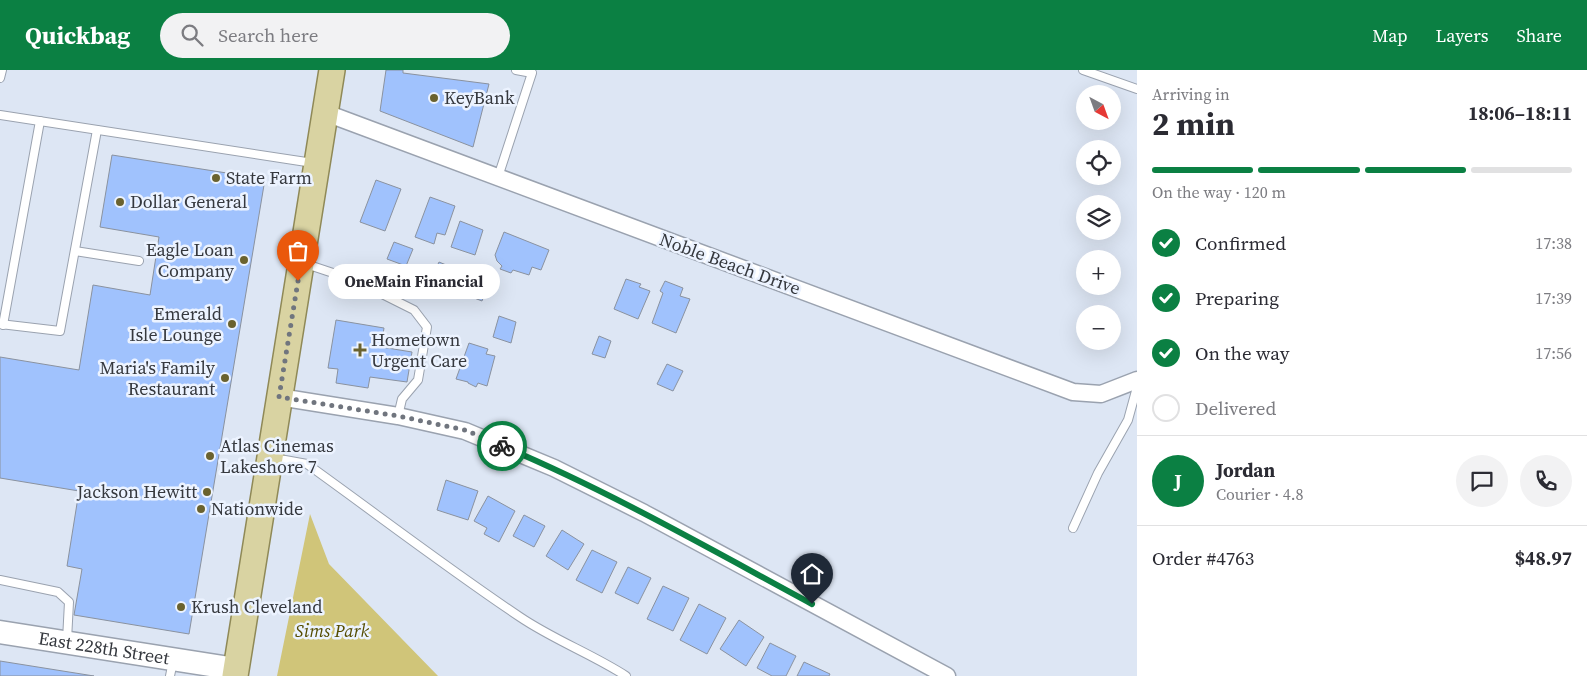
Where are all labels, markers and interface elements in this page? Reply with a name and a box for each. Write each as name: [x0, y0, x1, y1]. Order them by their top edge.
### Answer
search box: [160, 13, 510, 58]
text: Quickbag: [25, 19, 130, 52]
icon: search: [178, 21, 206, 49]
text: Search here: [218, 22, 318, 48]
text: Map: [1372, 23, 1407, 48]
text: Layers: [1435, 23, 1488, 48]
text: Share: [1516, 23, 1562, 48]
text: Arriving in: [1152, 83, 1230, 105]
place label: KeyBank: [444, 85, 515, 110]
north arrow: [1076, 85, 1121, 130]
map controls: [1076, 85, 1121, 350]
marker: KeyBank: [428, 92, 440, 104]
text: 18:06–18:11: [1468, 100, 1572, 126]
text: 2 min: [1152, 102, 1235, 146]
button: locate: [1076, 140, 1121, 185]
place label: State Farm: [226, 165, 312, 190]
marker: State Farm: [210, 172, 222, 184]
text: On the way · 120 m: [1152, 181, 1286, 203]
place label: Dollar General: [130, 189, 247, 214]
button: layers: [1076, 195, 1121, 240]
marker: Dollar General: [114, 196, 126, 208]
street label: Noble Beach Drive: [656, 226, 804, 301]
icon: check: [1152, 229, 1180, 257]
pin: [277, 230, 319, 281]
text: Confirmed: [1195, 230, 1286, 256]
text: 17:38: [1535, 232, 1572, 254]
place label: Eagle Loan Company: [146, 237, 235, 283]
icon: bag: [284, 237, 312, 265]
button: +: [1076, 250, 1121, 295]
marker: Eagle Loan Company: [238, 254, 250, 266]
callout: OneMain Financial: [328, 264, 500, 298]
text: OneMain Financial: [345, 270, 484, 292]
icon: check: [1152, 284, 1180, 312]
text: Preparing: [1195, 285, 1279, 311]
text: 17:39: [1535, 287, 1572, 309]
place label: Emerald Isle Lounge: [129, 301, 222, 347]
button: −: [1076, 305, 1121, 350]
marker: Emerald Isle Lounge: [226, 318, 238, 330]
place label: Hometown Urgent Care: [371, 327, 467, 373]
icon: check: [1152, 339, 1180, 367]
text: On the way: [1195, 340, 1290, 366]
text: 17:56: [1535, 342, 1572, 364]
marker: Hometown Urgent Care: [353, 343, 367, 357]
place label: Maria's Family Restaurant: [100, 355, 216, 401]
marker: Maria's Family Restaurant: [219, 372, 231, 384]
text: Delivered: [1195, 395, 1276, 421]
courier: [477, 421, 527, 471]
icon: bike: [488, 432, 516, 460]
place label: Atlas Cinemas Lakeshore 7: [220, 433, 334, 479]
marker: Atlas Cinemas Lakeshore 7: [204, 450, 216, 462]
button: chat: [1456, 455, 1508, 507]
button: phone: [1520, 455, 1572, 507]
text: Jordan: [1216, 457, 1275, 483]
text: J: [1174, 468, 1182, 494]
place label: Jackson Hewitt: [76, 479, 197, 504]
text: Courier · 4.8: [1216, 483, 1304, 505]
marker: Jackson Hewitt: [201, 486, 213, 498]
place label: Nationwide: [211, 496, 303, 521]
marker: Nationwide: [195, 503, 207, 515]
text: Order #4763: [1152, 545, 1254, 571]
text: $48.97: [1515, 545, 1572, 571]
pin: [791, 553, 833, 604]
icon: home: [798, 560, 826, 588]
place label: Krush Cleveland: [191, 594, 323, 619]
marker: Krush Cleveland: [175, 601, 187, 613]
park label: Sims Park: [295, 618, 369, 643]
street label: East 228th Street: [36, 625, 171, 670]

